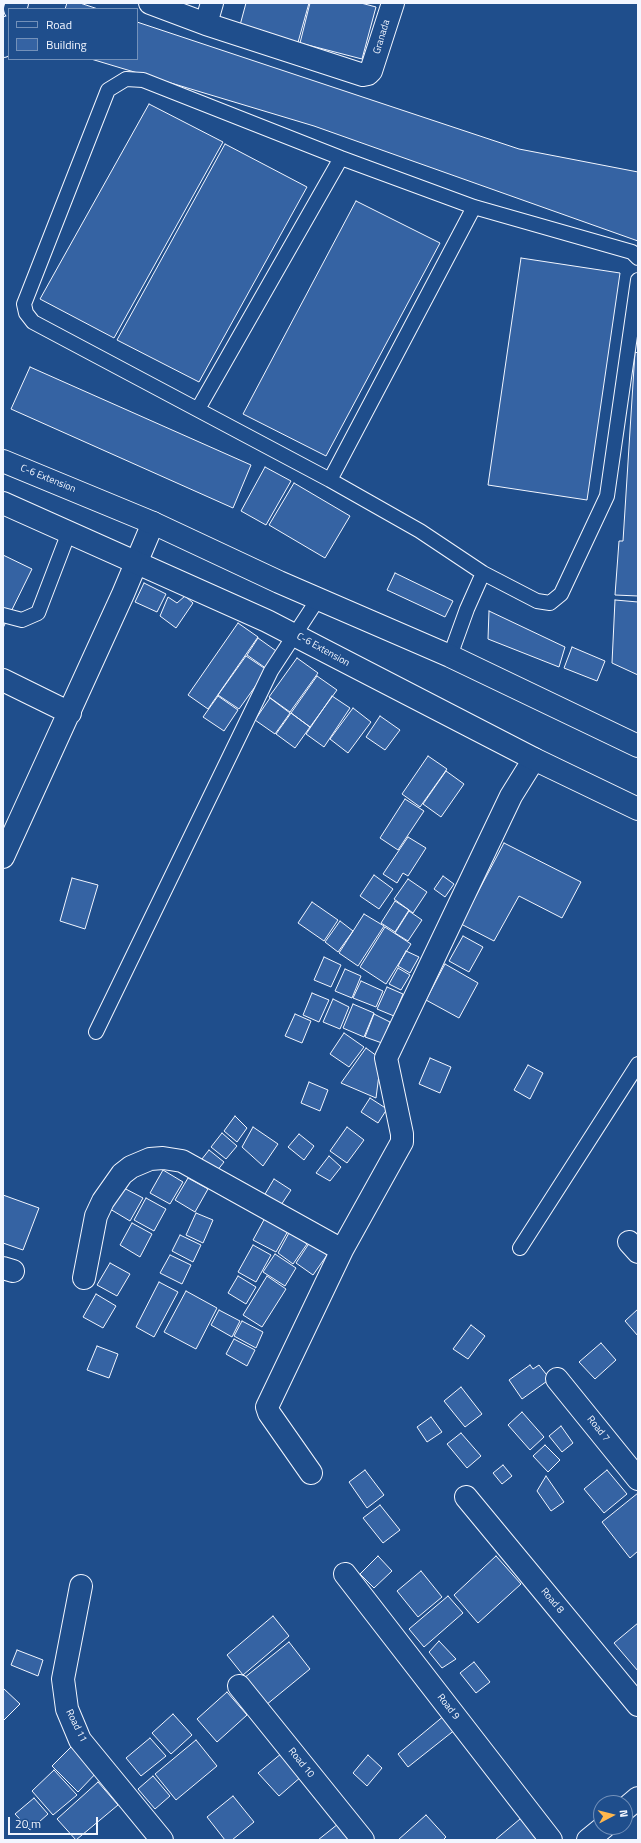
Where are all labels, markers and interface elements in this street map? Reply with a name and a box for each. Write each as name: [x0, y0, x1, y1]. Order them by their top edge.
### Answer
legend: [8, 8, 138, 60]
text: Road: [46, 15, 72, 34]
street label: Granada: [371, 18, 393, 56]
text: Building: [46, 35, 87, 54]
street label: C-6 Extension: [19, 462, 77, 496]
street label: C-6 Extension: [294, 631, 352, 669]
street label: Road 7: [584, 1414, 612, 1444]
street label: Road 8: [538, 1586, 566, 1616]
street label: Road 9: [434, 1692, 462, 1722]
street label: Road 11: [63, 1708, 89, 1744]
street label: Road 10: [285, 1746, 317, 1780]
north arrow: [593, 1795, 633, 1835]
scale bar: [10, 1809, 100, 1835]
text: N: [616, 1809, 632, 1818]
text: 20 m: [15, 1814, 41, 1833]

